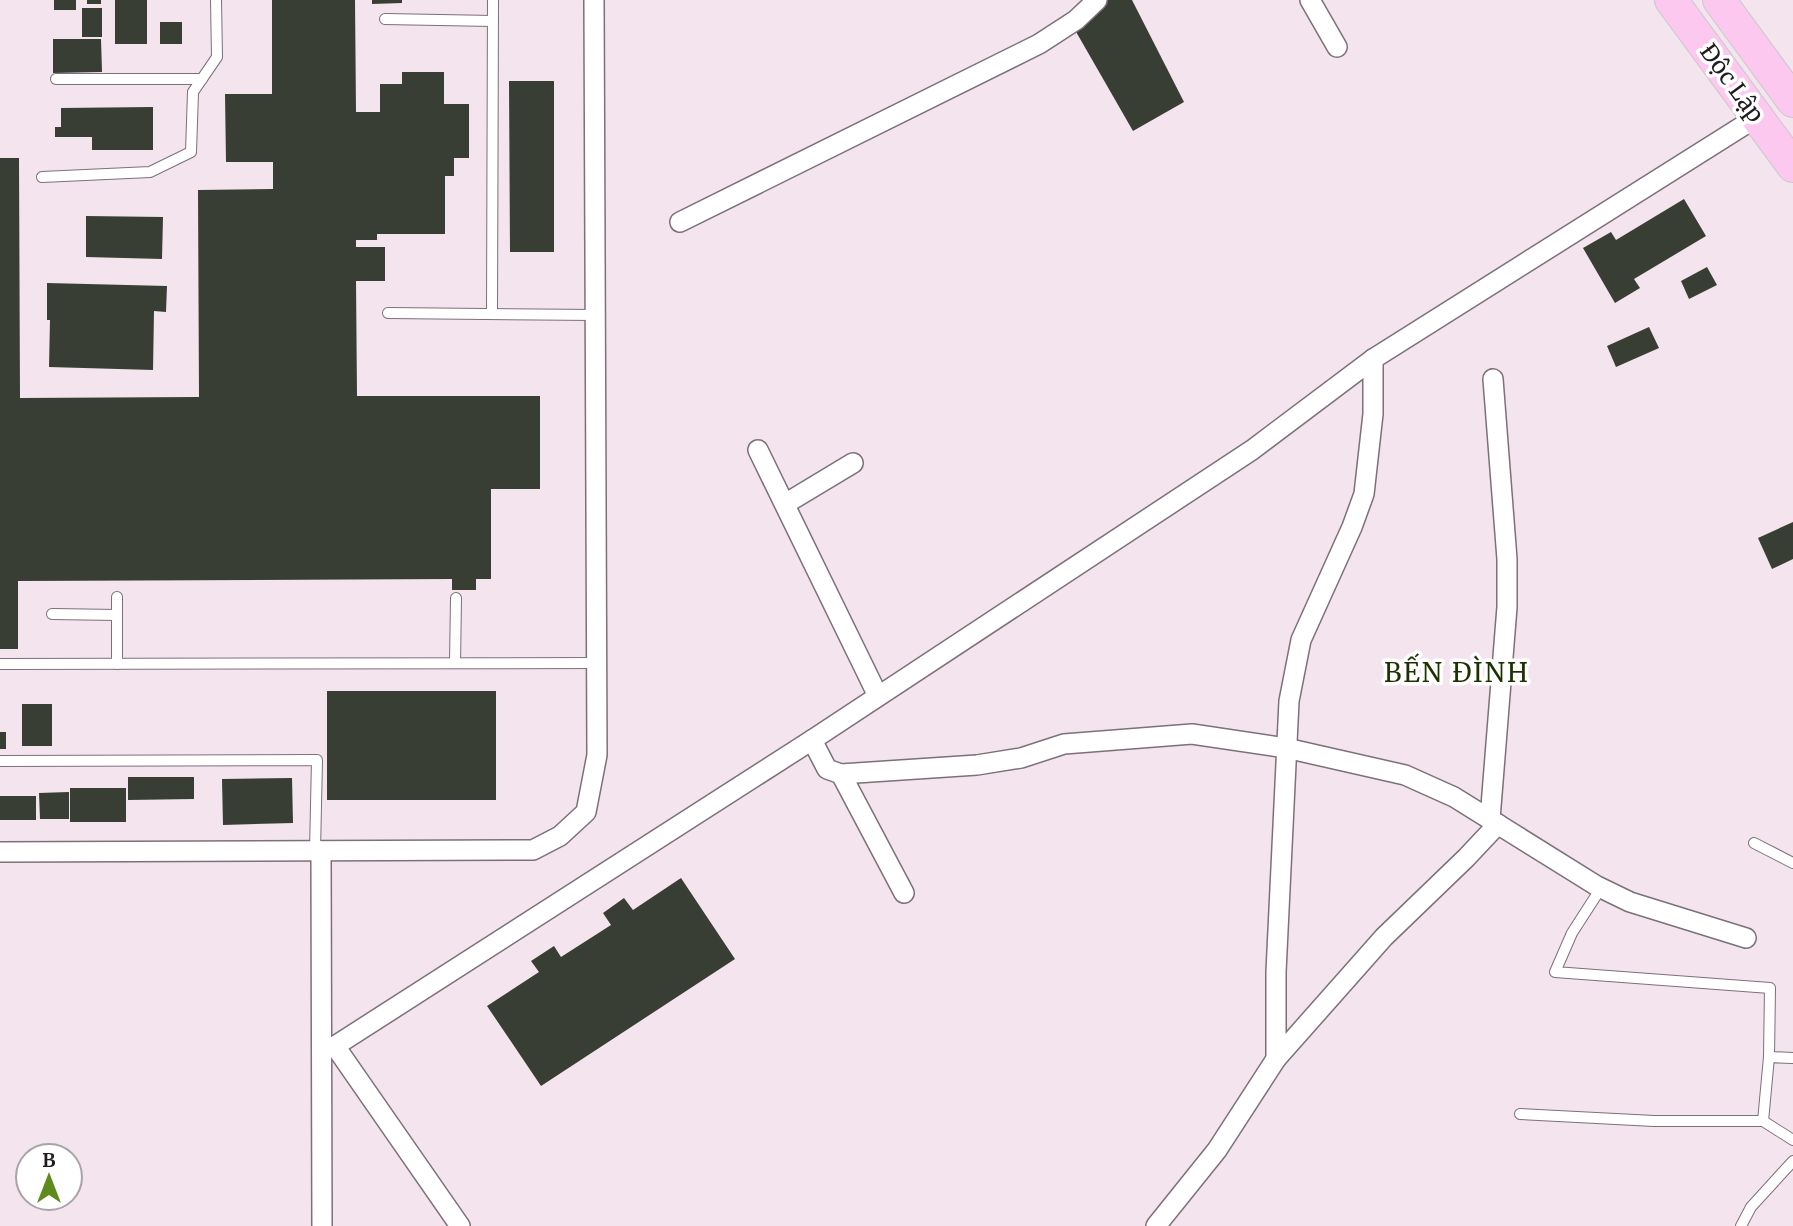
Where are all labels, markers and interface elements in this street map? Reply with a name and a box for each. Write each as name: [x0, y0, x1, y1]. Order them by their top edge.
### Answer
street label: Độc Lập: [1694, 38, 1771, 128]
district label: BẾN ĐÌNH: [1384, 653, 1530, 689]
north arrow: [14, 1142, 84, 1212]
text: B: [42, 1148, 56, 1172]

